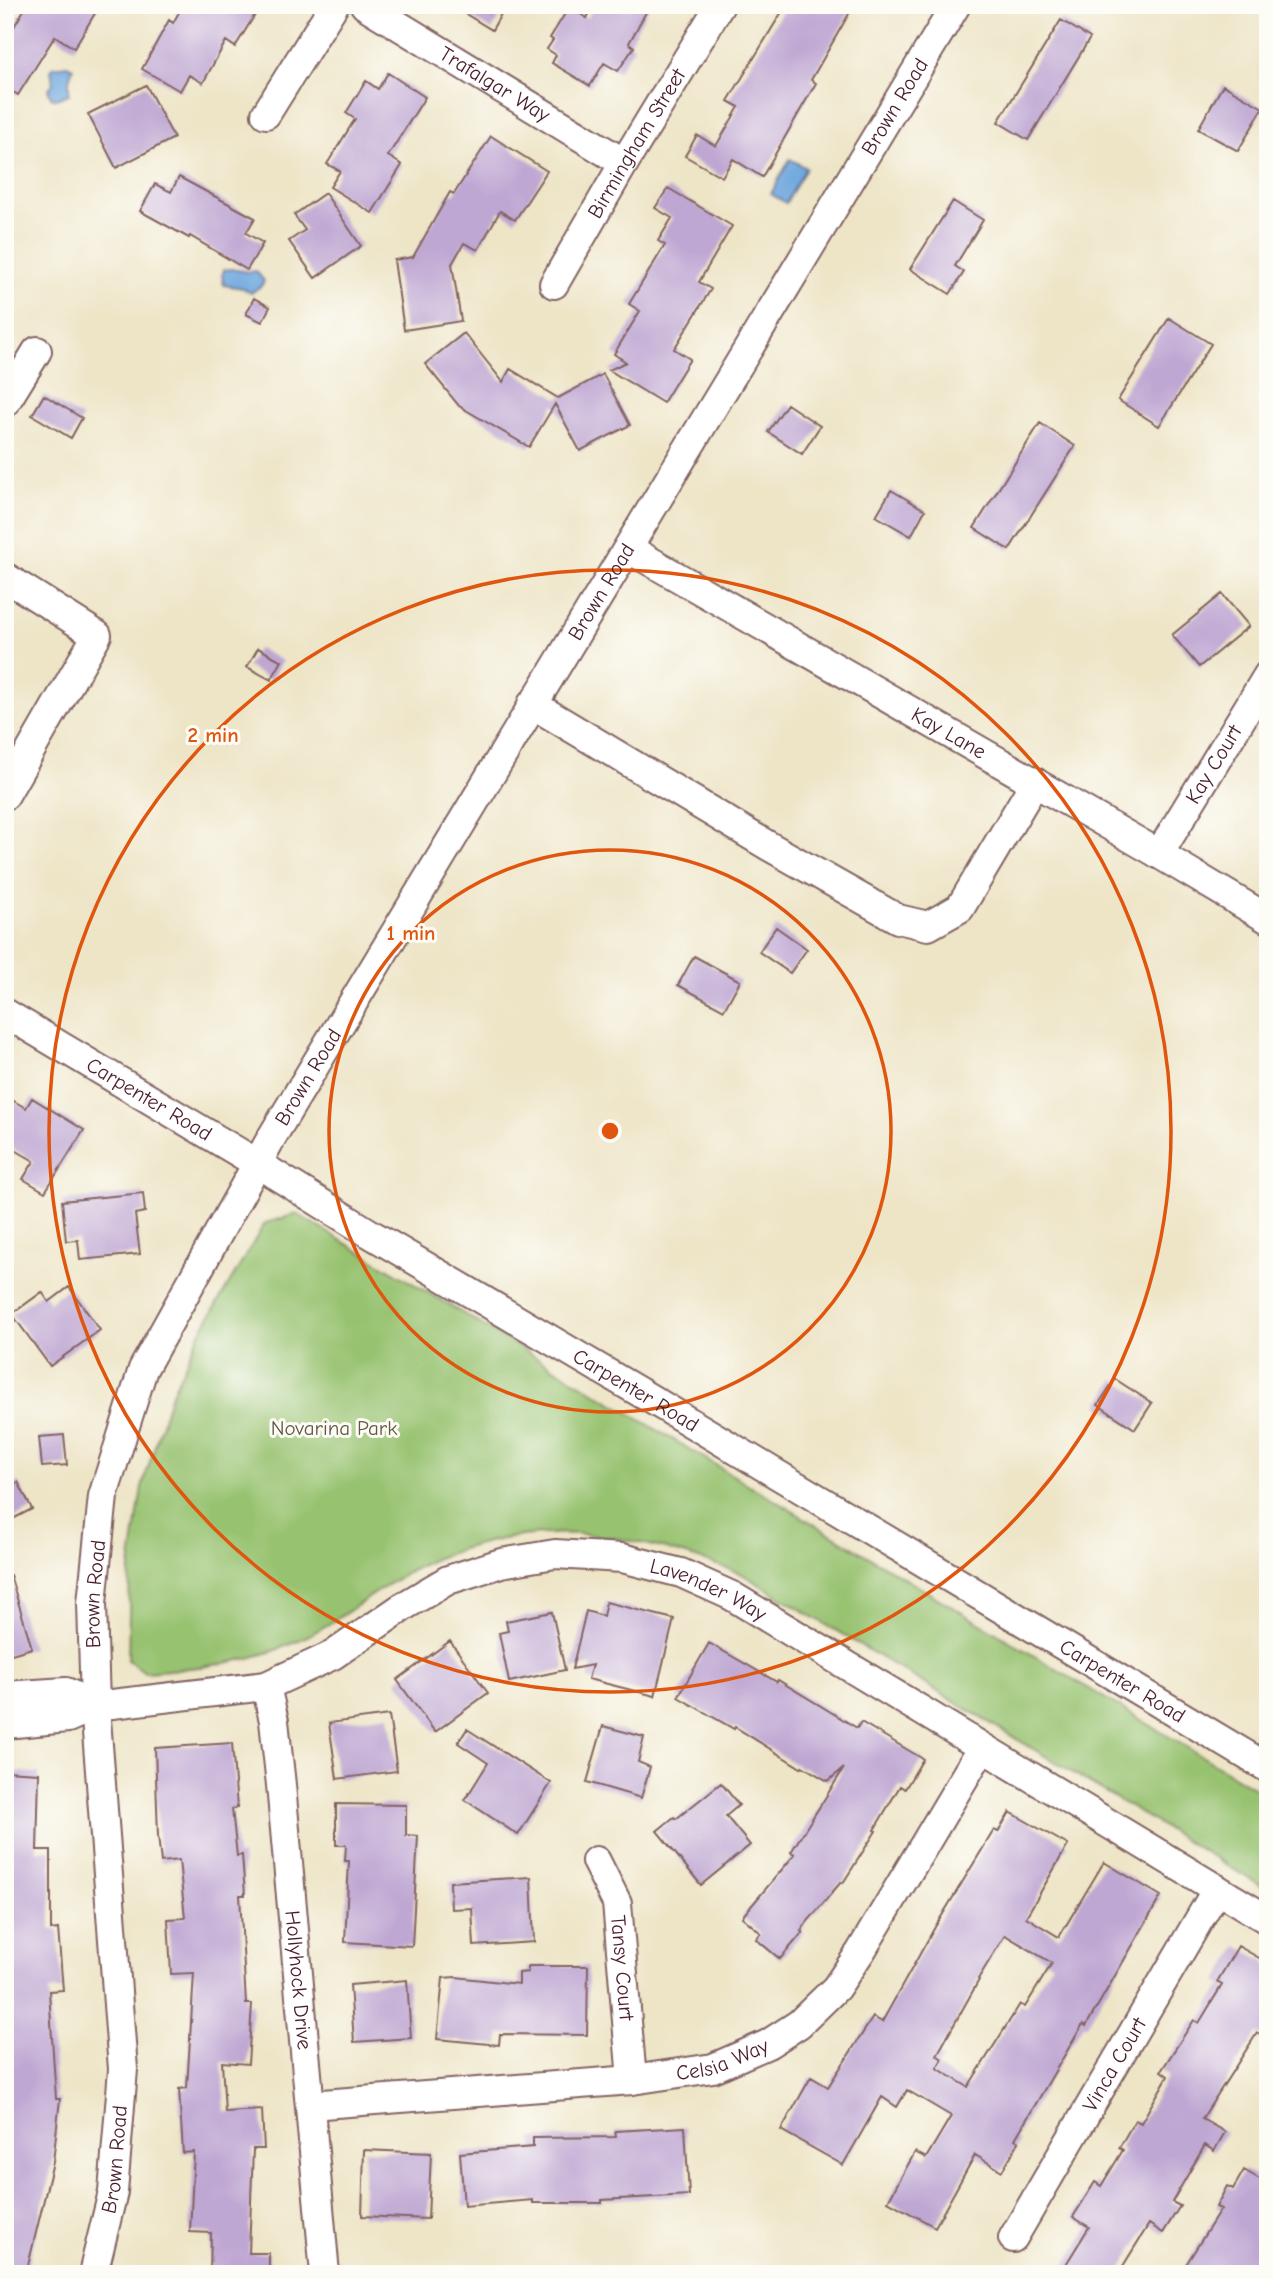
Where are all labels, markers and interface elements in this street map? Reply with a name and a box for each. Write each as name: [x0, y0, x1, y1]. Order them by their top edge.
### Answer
street label: Trafalgar Way: [435, 41, 555, 127]
street label: Brown Road: [856, 54, 933, 159]
street label: Birmingham Street: [583, 63, 691, 223]
street label: Brown Road: [563, 539, 640, 644]
street label: Kay Lane: [907, 702, 990, 764]
street label: Kay Court: [1180, 720, 1247, 808]
text: 2 min: [187, 723, 239, 747]
text: 1 min: [387, 921, 435, 945]
street label: Brown Road: [270, 1024, 346, 1130]
street label: Carpenter Road: [82, 1052, 216, 1146]
centre of rings: [598, 1119, 622, 1143]
street label: Carpenter Road: [569, 1344, 703, 1437]
park label: Novarina Park: [271, 1416, 397, 1440]
street label: Brown Road: [80, 1539, 110, 1649]
street label: Lavender Way: [648, 1554, 771, 1626]
street label: Carpenter Road: [1055, 1634, 1190, 1728]
street label: Hollyhock Drive: [280, 1909, 317, 2051]
street label: Tansy Court: [606, 1914, 639, 2022]
street label: Vinca Court: [1078, 2012, 1152, 2116]
street label: Celsia Way: [675, 2033, 773, 2085]
street label: Brown Road: [96, 2104, 132, 2216]

